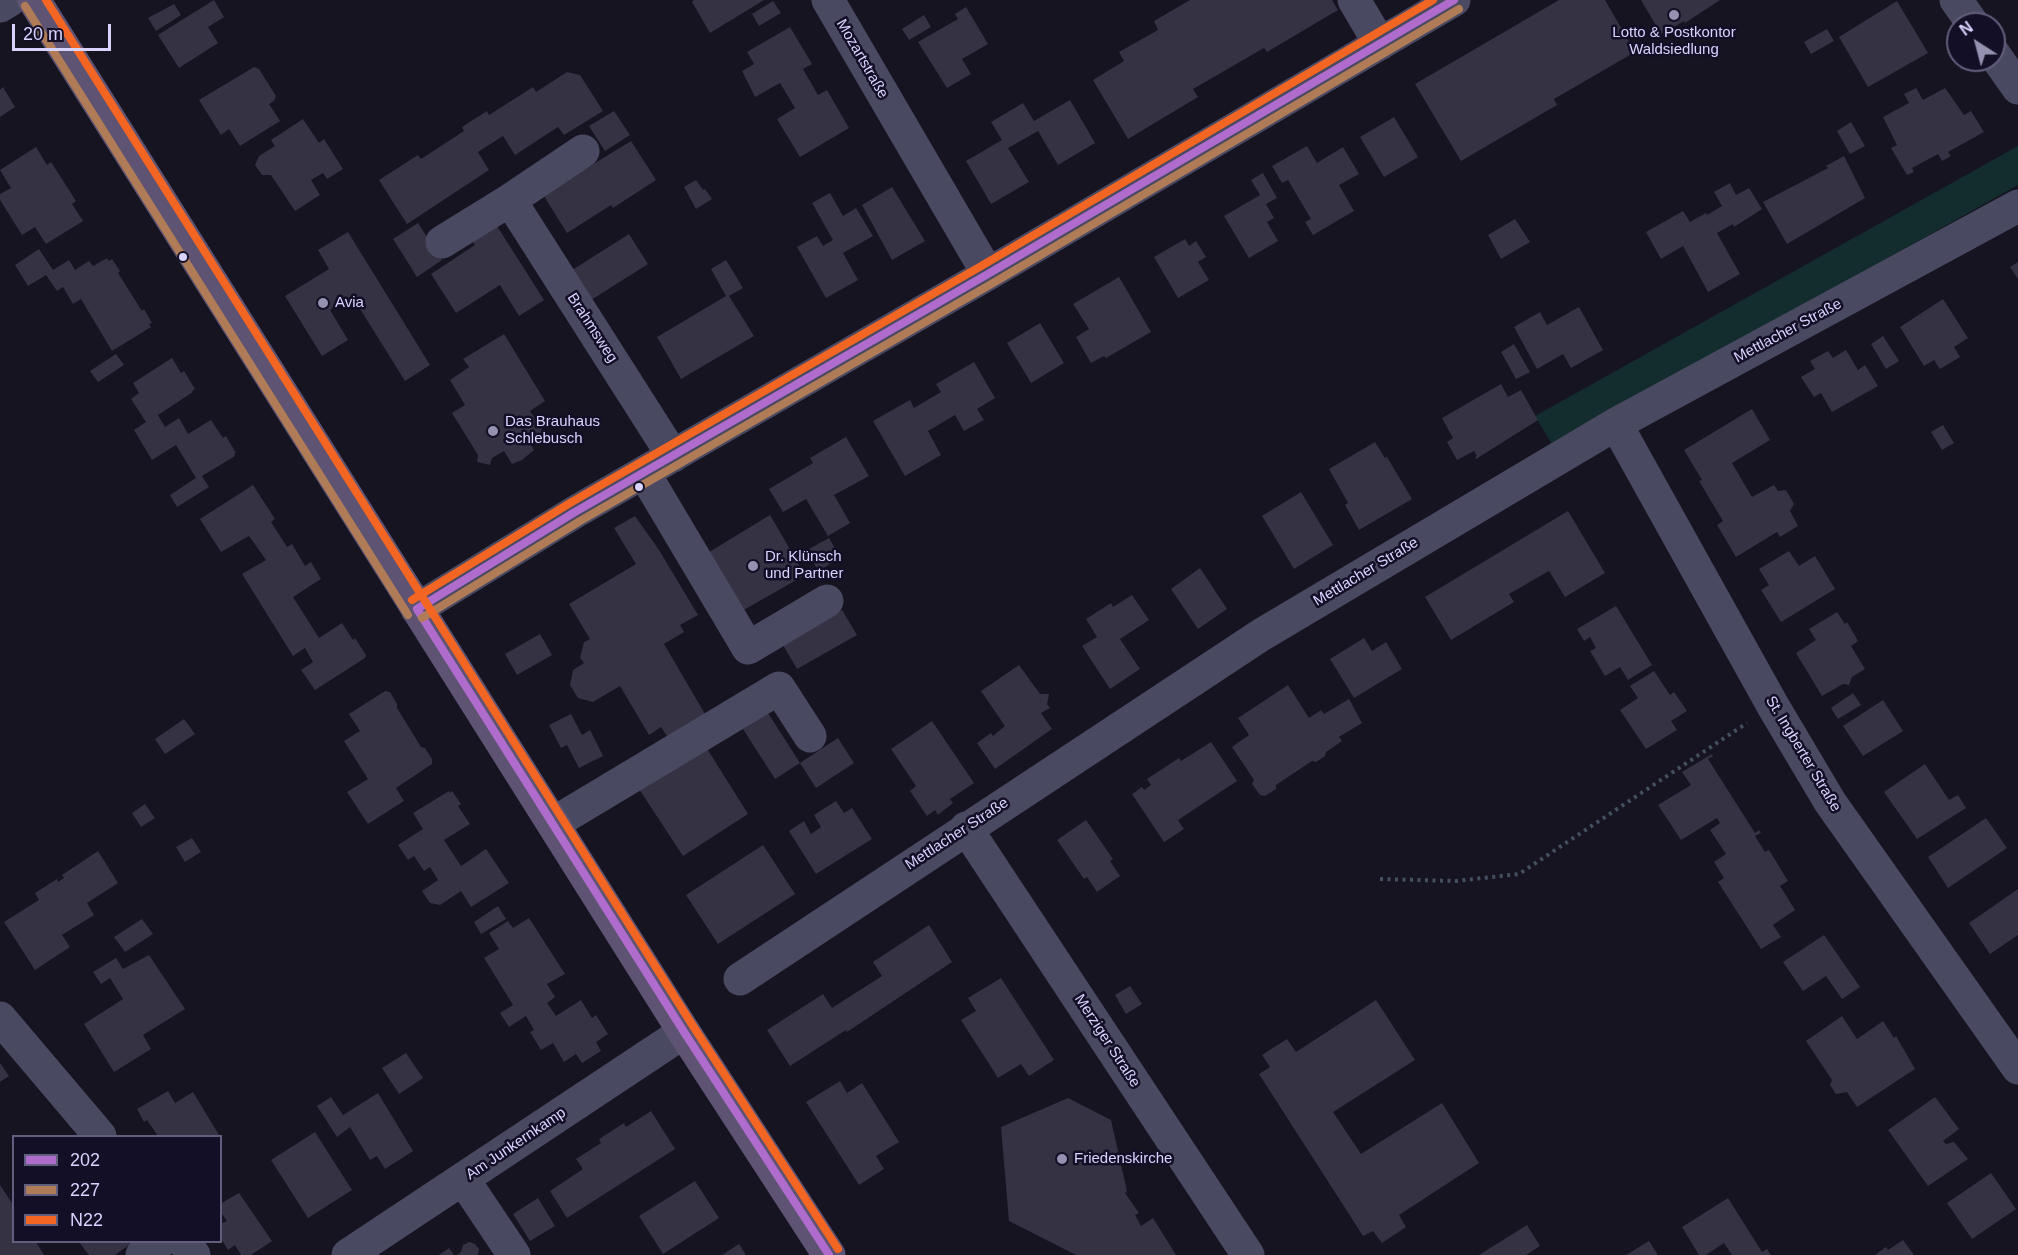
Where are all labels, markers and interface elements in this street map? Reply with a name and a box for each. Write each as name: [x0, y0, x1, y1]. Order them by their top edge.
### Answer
marker: Lotto & Postkontor Waldsiedlung: [1667, 8, 1681, 22]
scale bar: [15, 12, 114, 50]
north arrow: [1946, 12, 2006, 72]
street label: Mozartstraße: [832, 16, 892, 102]
text: N: [1957, 18, 1976, 39]
text: 20 m: [23, 24, 63, 44]
place label: Lotto & Postkontor Waldsiedlung: [1612, 24, 1736, 59]
unlabelled marker: [177, 251, 189, 263]
street label: Brahmsweg: [563, 290, 621, 366]
place label: Avia: [335, 294, 364, 312]
street label: Mettlacher Straße: [1731, 295, 1845, 367]
marker: Avia: [316, 296, 330, 310]
place label: Das Brauhaus Schlebusch: [505, 413, 600, 448]
marker: Das Brauhaus Schlebusch: [486, 424, 500, 438]
unlabelled marker: [633, 481, 645, 493]
street label: Mettlacher Straße: [1310, 534, 1422, 610]
place label: Dr. Klünsch und Partner: [765, 548, 843, 583]
marker: Dr. Klünsch und Partner: [746, 559, 760, 573]
street label: St. Ingberter Straße: [1761, 693, 1845, 815]
street label: Mettlacher Straße: [902, 794, 1012, 874]
street label: Merziger Straße: [1070, 991, 1144, 1091]
street label: Am Junkernkamp: [463, 1104, 569, 1184]
legend: [12, 1135, 222, 1243]
text: 202: [70, 1150, 100, 1170]
place label: Friedenskirche: [1074, 1150, 1172, 1168]
marker: Friedenskirche: [1055, 1152, 1069, 1166]
text: 227: [70, 1180, 100, 1200]
text: N22: [70, 1210, 103, 1230]

